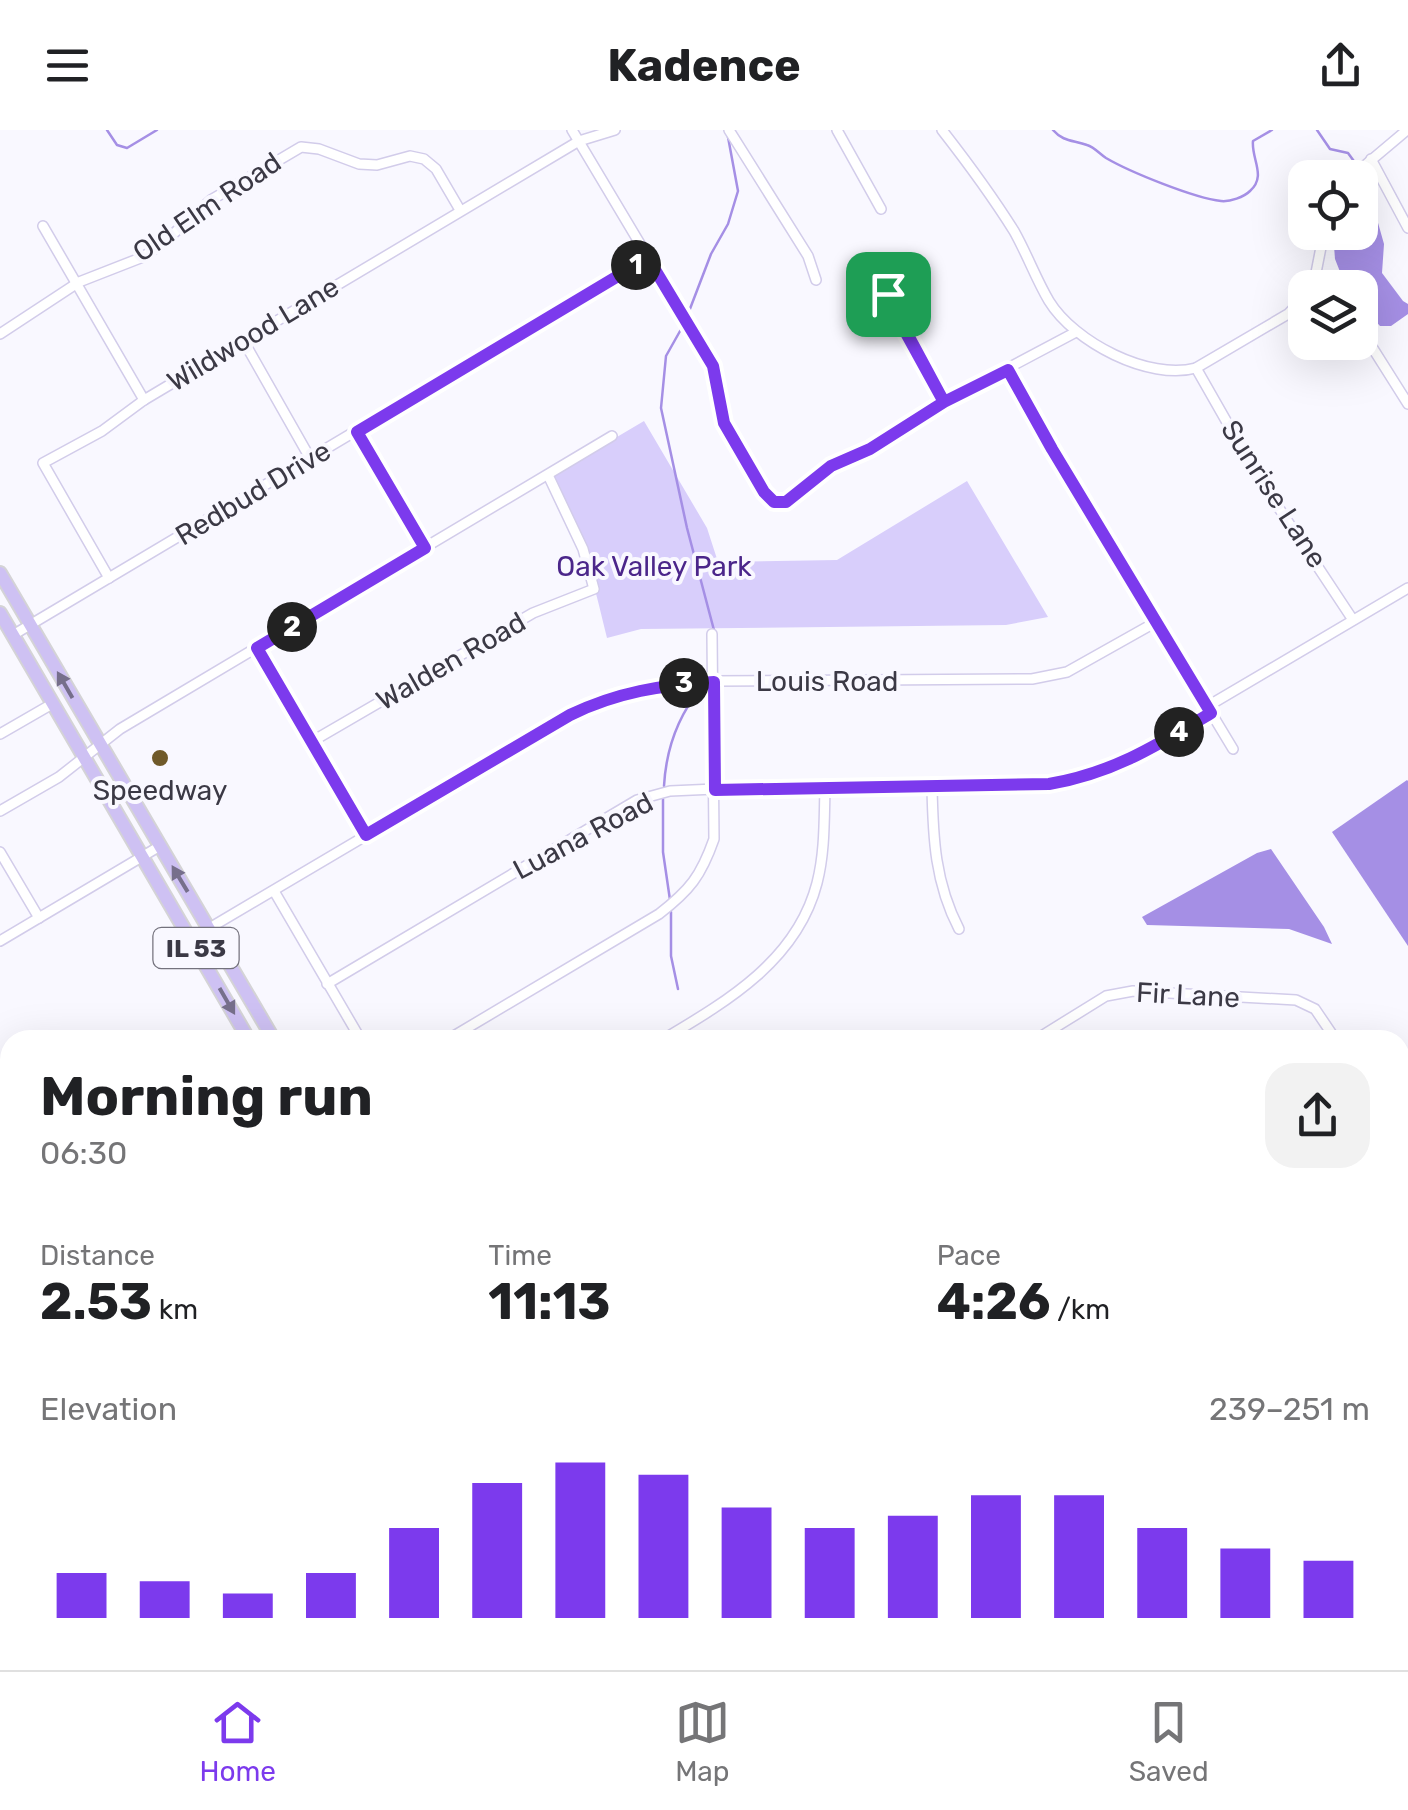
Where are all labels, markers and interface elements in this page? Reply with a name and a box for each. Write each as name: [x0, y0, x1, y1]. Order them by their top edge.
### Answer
icon: menu: [40, 38, 95, 93]
icon: share: [1313, 38, 1368, 93]
text: Kadence: [607, 39, 801, 92]
street label: Old Elm Road: [127, 145, 287, 269]
map controls: [1288, 160, 1378, 360]
button: locate: [1288, 160, 1378, 250]
pin: 1: [611, 240, 661, 290]
text: 1: [629, 248, 643, 281]
pin: [846, 252, 931, 337]
icon: arrive: [861, 267, 916, 322]
street label: Wildwood Lane: [161, 270, 345, 398]
button: layers: [1288, 270, 1378, 360]
street label: Sunrise Lane: [1214, 414, 1334, 574]
street label: Redbud Drive: [170, 434, 336, 552]
park label: Oak Valley Park: [556, 550, 752, 583]
pin: 2: [267, 602, 317, 652]
street label: Walden Road: [371, 605, 531, 717]
text: 2: [283, 610, 301, 643]
pin: 3: [659, 658, 709, 708]
street label: Louis Road: [756, 665, 898, 698]
text: 3: [675, 666, 693, 699]
one-way arrow: [57, 671, 74, 699]
pin: 4: [1154, 707, 1204, 757]
text: 4: [1169, 715, 1189, 748]
marker: Speedway: [149, 747, 171, 769]
place label: Speedway: [93, 774, 227, 807]
street label: Luana Road: [508, 785, 658, 887]
one-way arrow: [172, 865, 189, 893]
road number: IL 53: [154, 928, 238, 968]
street label: Fir Lane: [1135, 976, 1241, 1014]
one-way arrow: [218, 987, 235, 1016]
button: share: [1265, 1063, 1370, 1168]
text: Morning run: [40, 1064, 373, 1129]
text: 06:30: [40, 1134, 127, 1172]
text: Distance: [40, 1239, 155, 1272]
text: Time: [488, 1239, 552, 1272]
text: Pace: [937, 1239, 1001, 1272]
text: 2.53: [40, 1272, 152, 1332]
text: 11:13: [488, 1272, 610, 1332]
text: 4:26: [937, 1272, 1050, 1332]
text: km: [152, 1293, 198, 1326]
text: /km: [1050, 1293, 1110, 1326]
text: Elevation: [40, 1390, 177, 1428]
text: 239–251 m: [1209, 1390, 1370, 1428]
tab: Home: [199, 1695, 276, 1788]
tab: Map: [675, 1695, 730, 1788]
tab: Saved: [1129, 1695, 1209, 1788]

